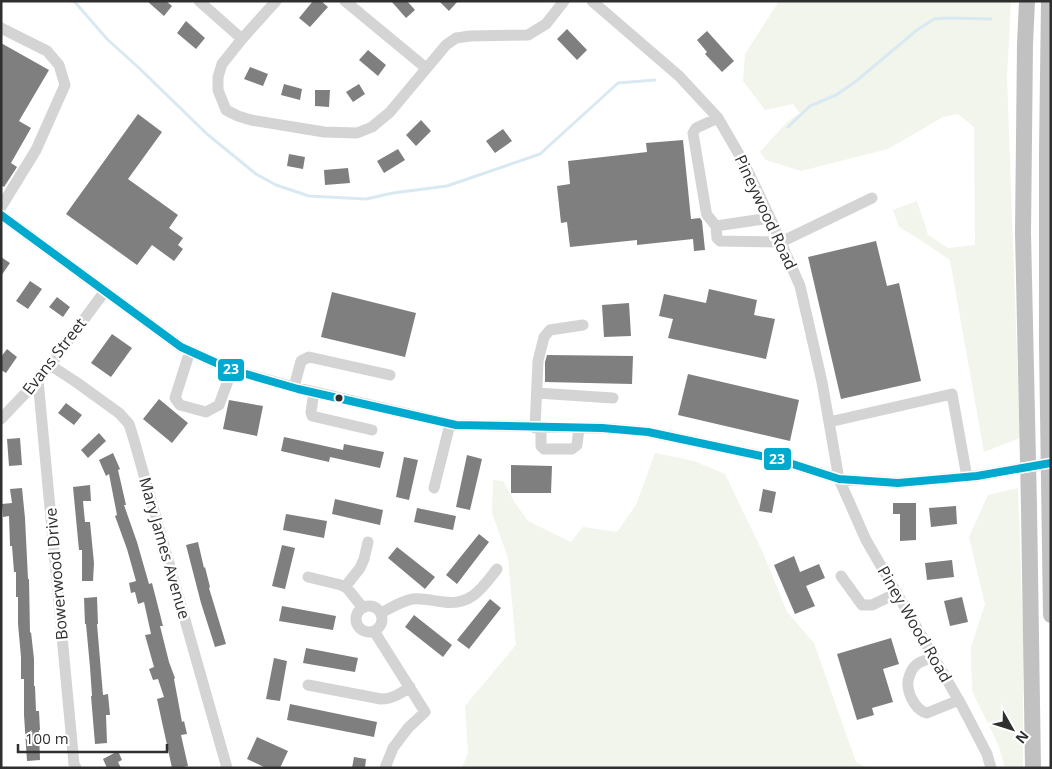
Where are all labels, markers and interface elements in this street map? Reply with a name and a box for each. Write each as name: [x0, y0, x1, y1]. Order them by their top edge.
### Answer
street label: Pineywood Road: [730, 151, 802, 273]
street label: Evans Street: [17, 313, 91, 399]
line badge: 23: [217, 358, 245, 382]
text: 23: [223, 359, 239, 378]
unlabelled marker: [334, 393, 344, 403]
line badge: 23: [763, 447, 792, 471]
text: 23: [769, 449, 785, 468]
street label: Mary James Avenue: [134, 475, 196, 621]
street label: Bowerwood Drive: [39, 507, 73, 641]
street label: Piney Wood Road: [873, 562, 957, 686]
north arrow: [987, 704, 1037, 754]
scale bar: [18, 722, 166, 754]
text: N: [1012, 727, 1033, 748]
text: 100 m: [25, 728, 69, 748]

